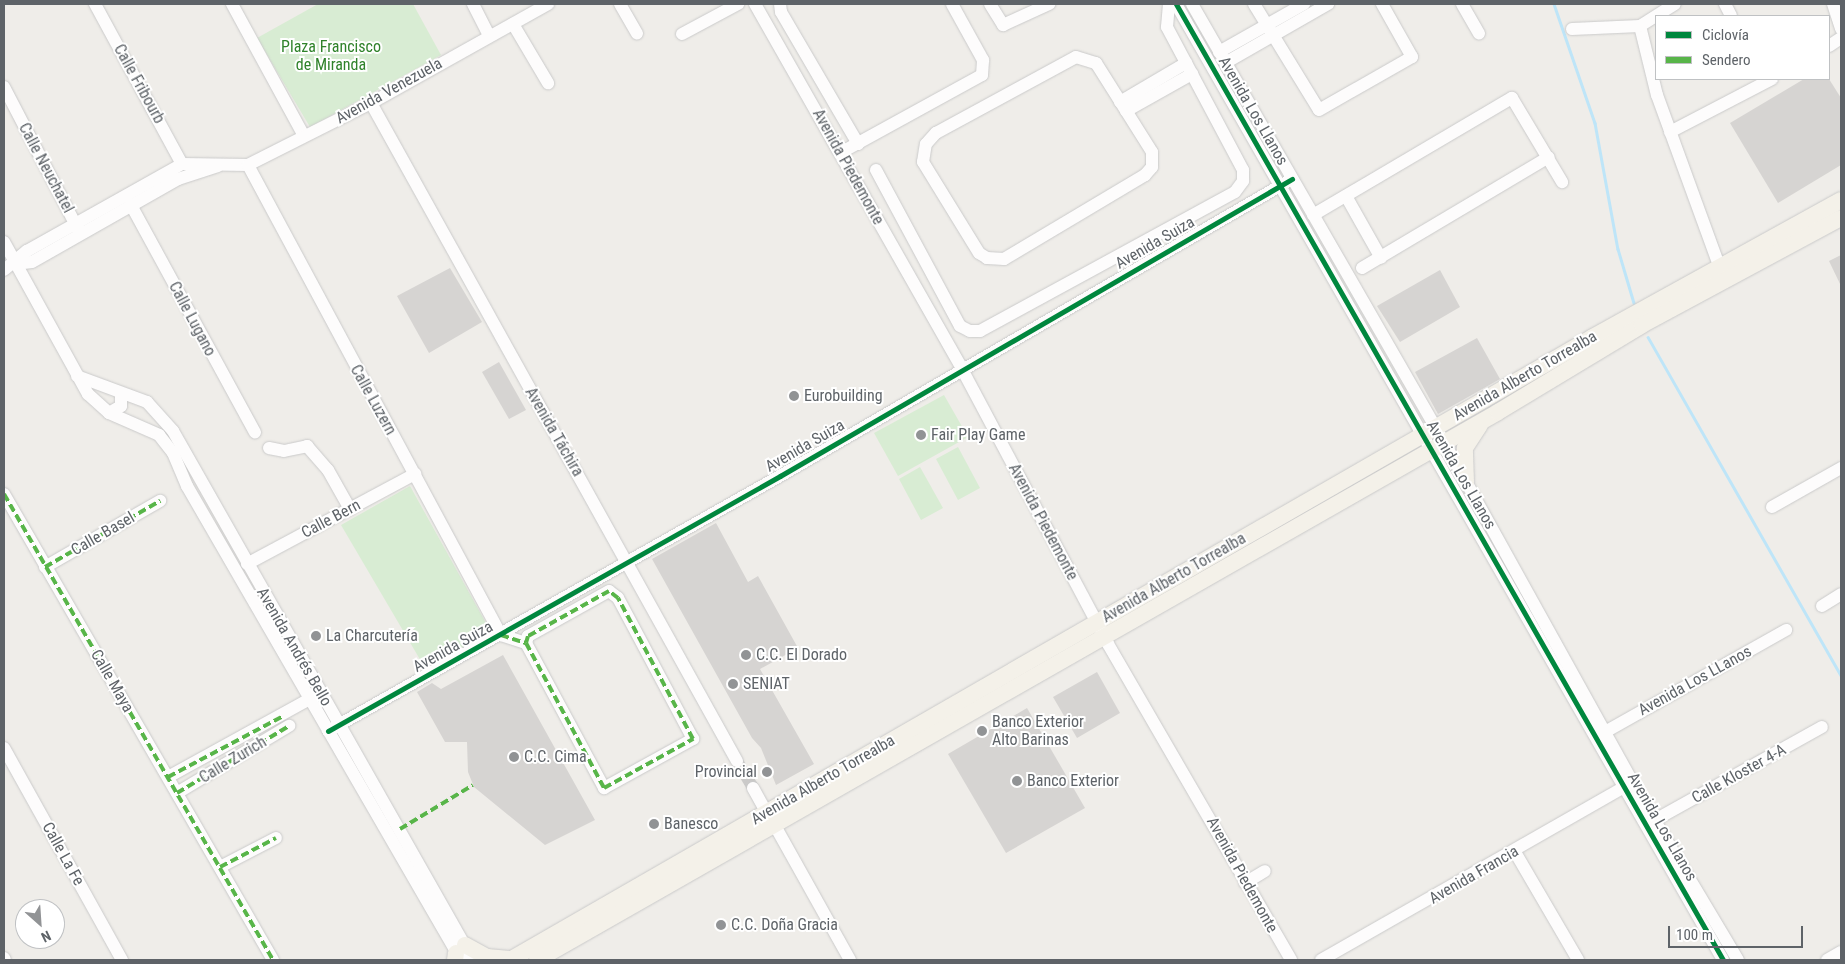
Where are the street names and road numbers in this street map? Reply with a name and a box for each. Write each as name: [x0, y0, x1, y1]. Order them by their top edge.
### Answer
street label: Calle Fribourb: [109, 41, 169, 127]
street label: Avenida Los Llanos: [1214, 53, 1292, 169]
street label: Avenida Venezuela: [332, 54, 446, 128]
street label: Avenida Piedemonte: [808, 106, 888, 228]
street label: Calle Neuchatel: [14, 120, 78, 216]
street label: Avenida Suiza: [1112, 213, 1198, 273]
street label: Calle Lugano: [164, 278, 220, 360]
street label: Avenida Alberto Torrealba: [1450, 327, 1600, 425]
street label: Calle Luzern: [346, 362, 400, 438]
street label: Avenida Táchira: [521, 384, 587, 480]
street label: Avenida Suiza: [762, 416, 848, 476]
street label: Avenida Los Llanos: [1422, 417, 1500, 533]
street label: Avenida Piedemonte: [1004, 460, 1082, 584]
street label: Calle Bern: [298, 495, 364, 543]
street label: Calle Basel: [68, 508, 138, 560]
street label: Avenida Alberto Torrealba: [1099, 529, 1249, 627]
street label: Avenida Andrés Bello: [252, 584, 336, 710]
street label: Avenida Suiza: [410, 617, 496, 677]
street label: Avenida Los LLanos: [1635, 642, 1755, 720]
street label: Calle Maya: [86, 646, 138, 716]
street label: Avenida Alberto Torrealba: [748, 731, 898, 829]
street label: Calle Zurich: [196, 732, 270, 788]
street label: Calle Kloster 4-A: [1688, 740, 1790, 808]
street label: Avenida Los Llanos: [1623, 769, 1701, 885]
street label: Avenida Piedemonte: [1202, 814, 1282, 936]
street label: Calle La Fe: [38, 819, 88, 889]
street label: Avenida Francia: [1426, 842, 1522, 908]

